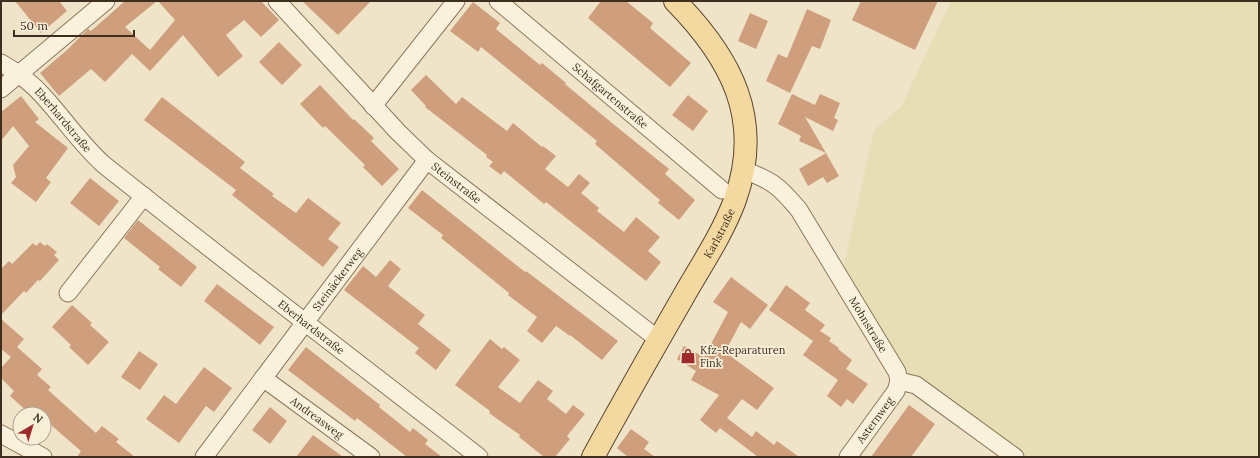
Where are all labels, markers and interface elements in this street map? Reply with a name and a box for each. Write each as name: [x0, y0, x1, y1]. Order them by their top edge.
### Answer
scale bar: [14, 12, 134, 38]
text: 50 m: [20, 18, 48, 33]
street label: Schafgartenstraße: [570, 60, 651, 132]
street label: Eberhardstraße: [32, 84, 95, 155]
street label: Steinstraße: [429, 159, 484, 207]
street label: Karlstraße: [701, 206, 738, 261]
street label: Steinäckerweg: [309, 244, 366, 314]
street label: Mohnstraße: [846, 294, 891, 355]
street label: Eberhardstraße: [275, 297, 347, 357]
place label: Kfz-Reparaturen Fink: [700, 343, 786, 370]
shop icon: Kfz-Reparaturen Fink: [679, 347, 697, 365]
street label: Andreasweg: [287, 393, 347, 442]
street label: Asternweg: [853, 393, 897, 447]
north arrow: [12, 406, 52, 446]
text: N: [30, 410, 46, 427]

